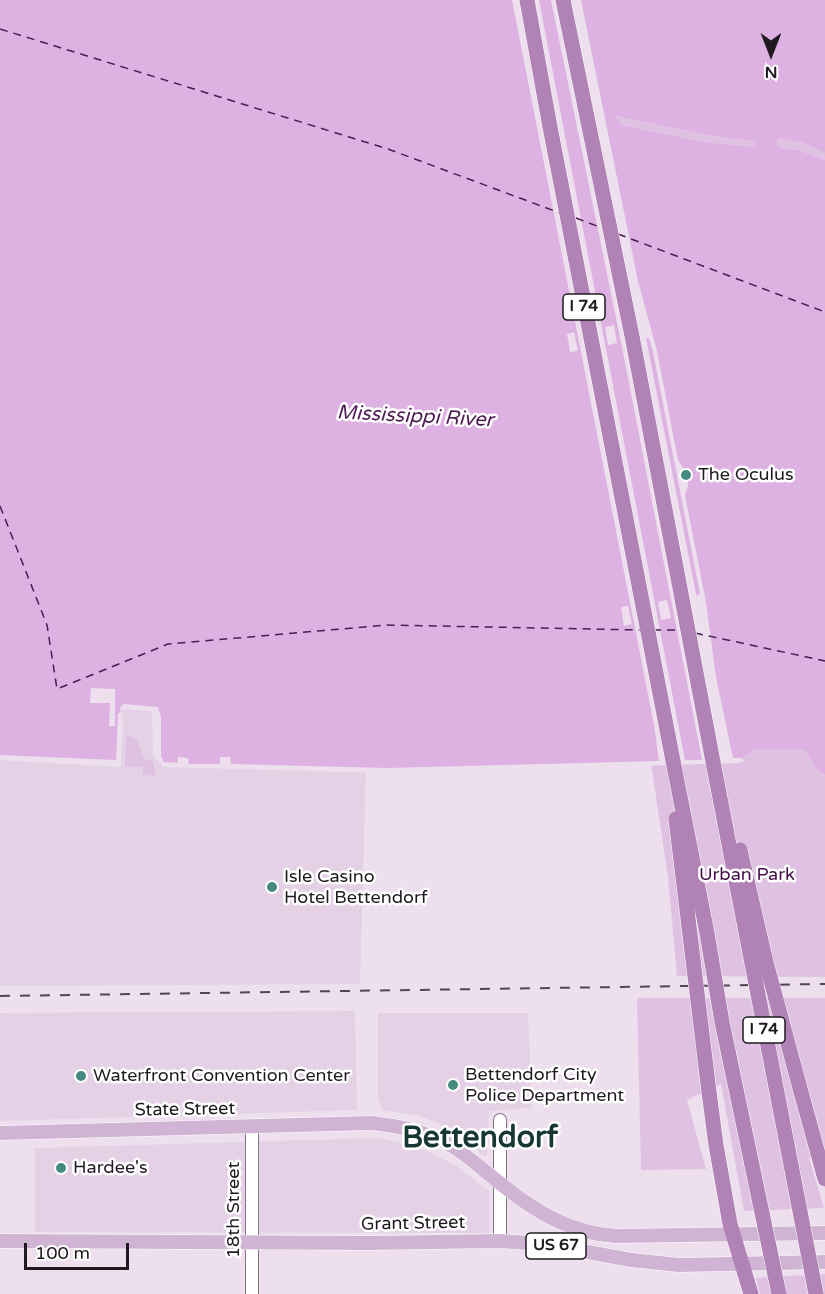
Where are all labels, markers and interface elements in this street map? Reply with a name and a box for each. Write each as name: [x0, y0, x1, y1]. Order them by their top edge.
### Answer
north arrow: [741, 24, 801, 84]
text: N: [765, 62, 777, 82]
road number: I 74: [563, 294, 605, 320]
water label: Mississippi River: [336, 401, 494, 433]
place label: The Oculus: [698, 464, 794, 486]
marker: The Oculus: [679, 468, 693, 482]
park label: Urban Park: [699, 864, 795, 886]
place label: Isle Casino Hotel Bettendorf: [284, 866, 428, 908]
marker: Isle Casino Hotel Bettendorf: [265, 880, 279, 894]
road number: I 74: [743, 1017, 785, 1043]
place label: Bettendorf City Police Department: [465, 1064, 624, 1106]
place label: Waterfront Convention Center: [93, 1065, 350, 1087]
marker: Waterfront Convention Center: [74, 1069, 88, 1083]
marker: Bettendorf City Police Department: [446, 1078, 460, 1092]
street label: State Street: [135, 1098, 235, 1122]
district label: Bettendorf: [402, 1121, 558, 1157]
place label: Hardee's: [73, 1157, 148, 1179]
marker: Hardee's: [54, 1161, 68, 1175]
street label: 18th Street: [223, 1162, 245, 1258]
street label: Grant Street: [361, 1212, 465, 1236]
scale bar: [27, 1231, 132, 1269]
road number: US 67: [526, 1233, 586, 1259]
text: 100 m: [35, 1242, 90, 1264]

